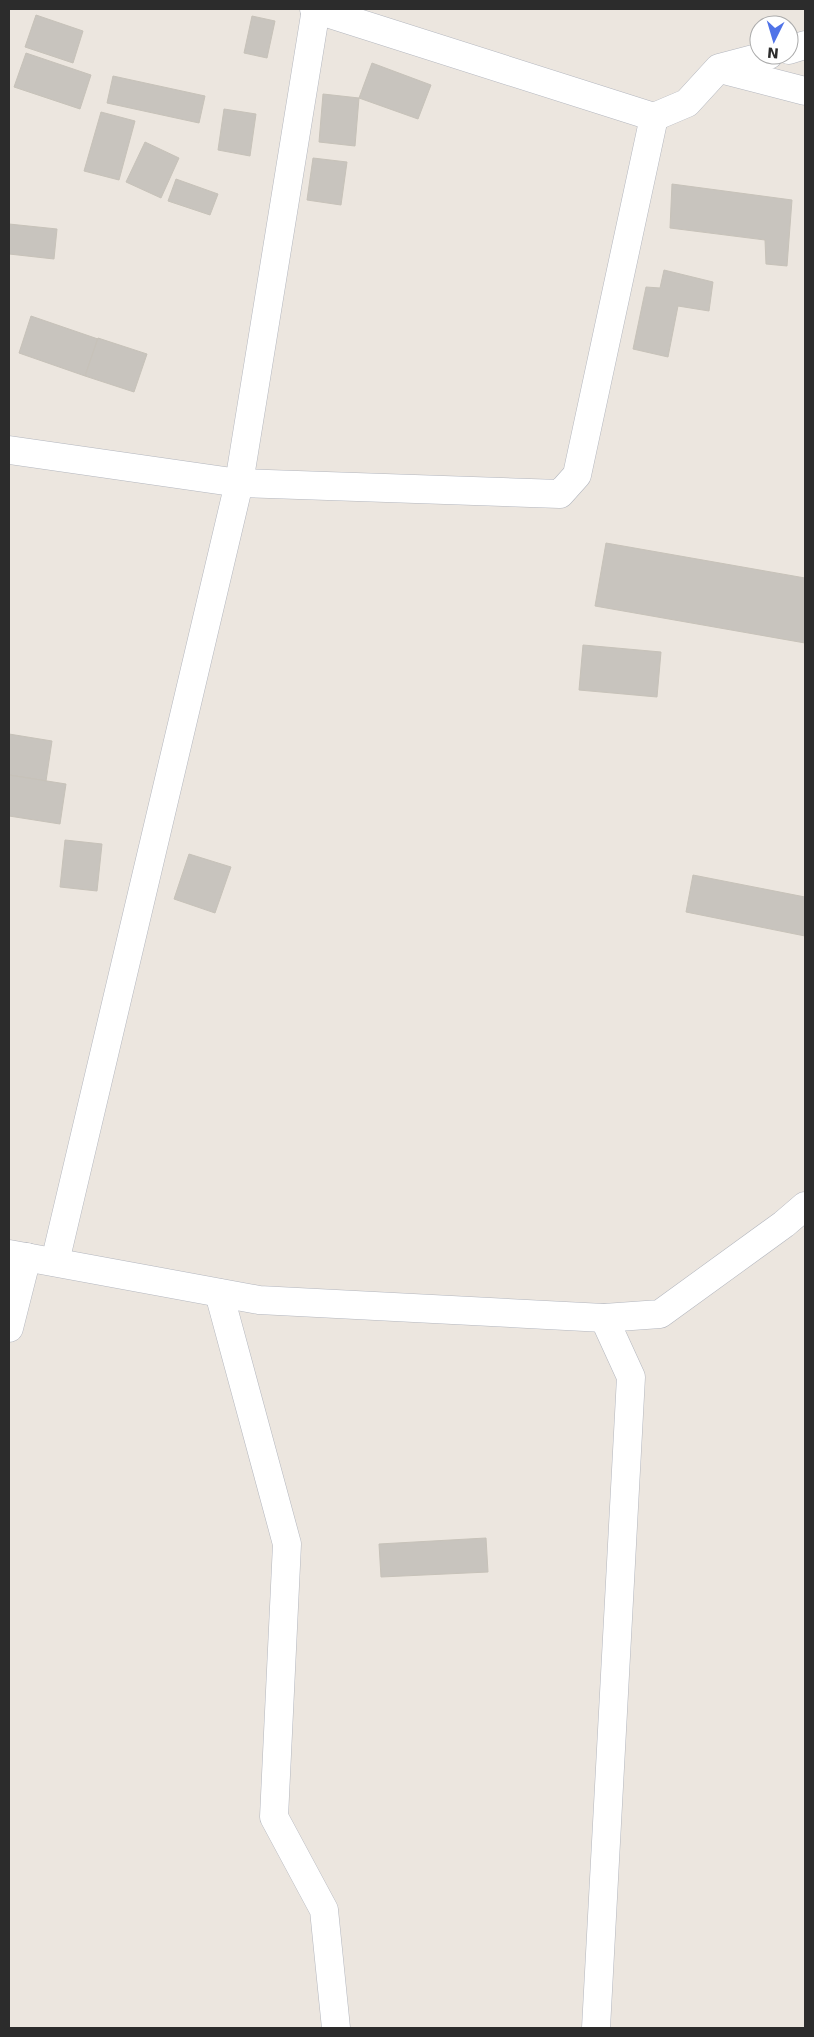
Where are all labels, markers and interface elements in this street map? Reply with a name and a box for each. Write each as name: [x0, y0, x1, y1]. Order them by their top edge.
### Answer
north arrow: [749, 15, 799, 65]
text: N: [766, 44, 779, 61]

